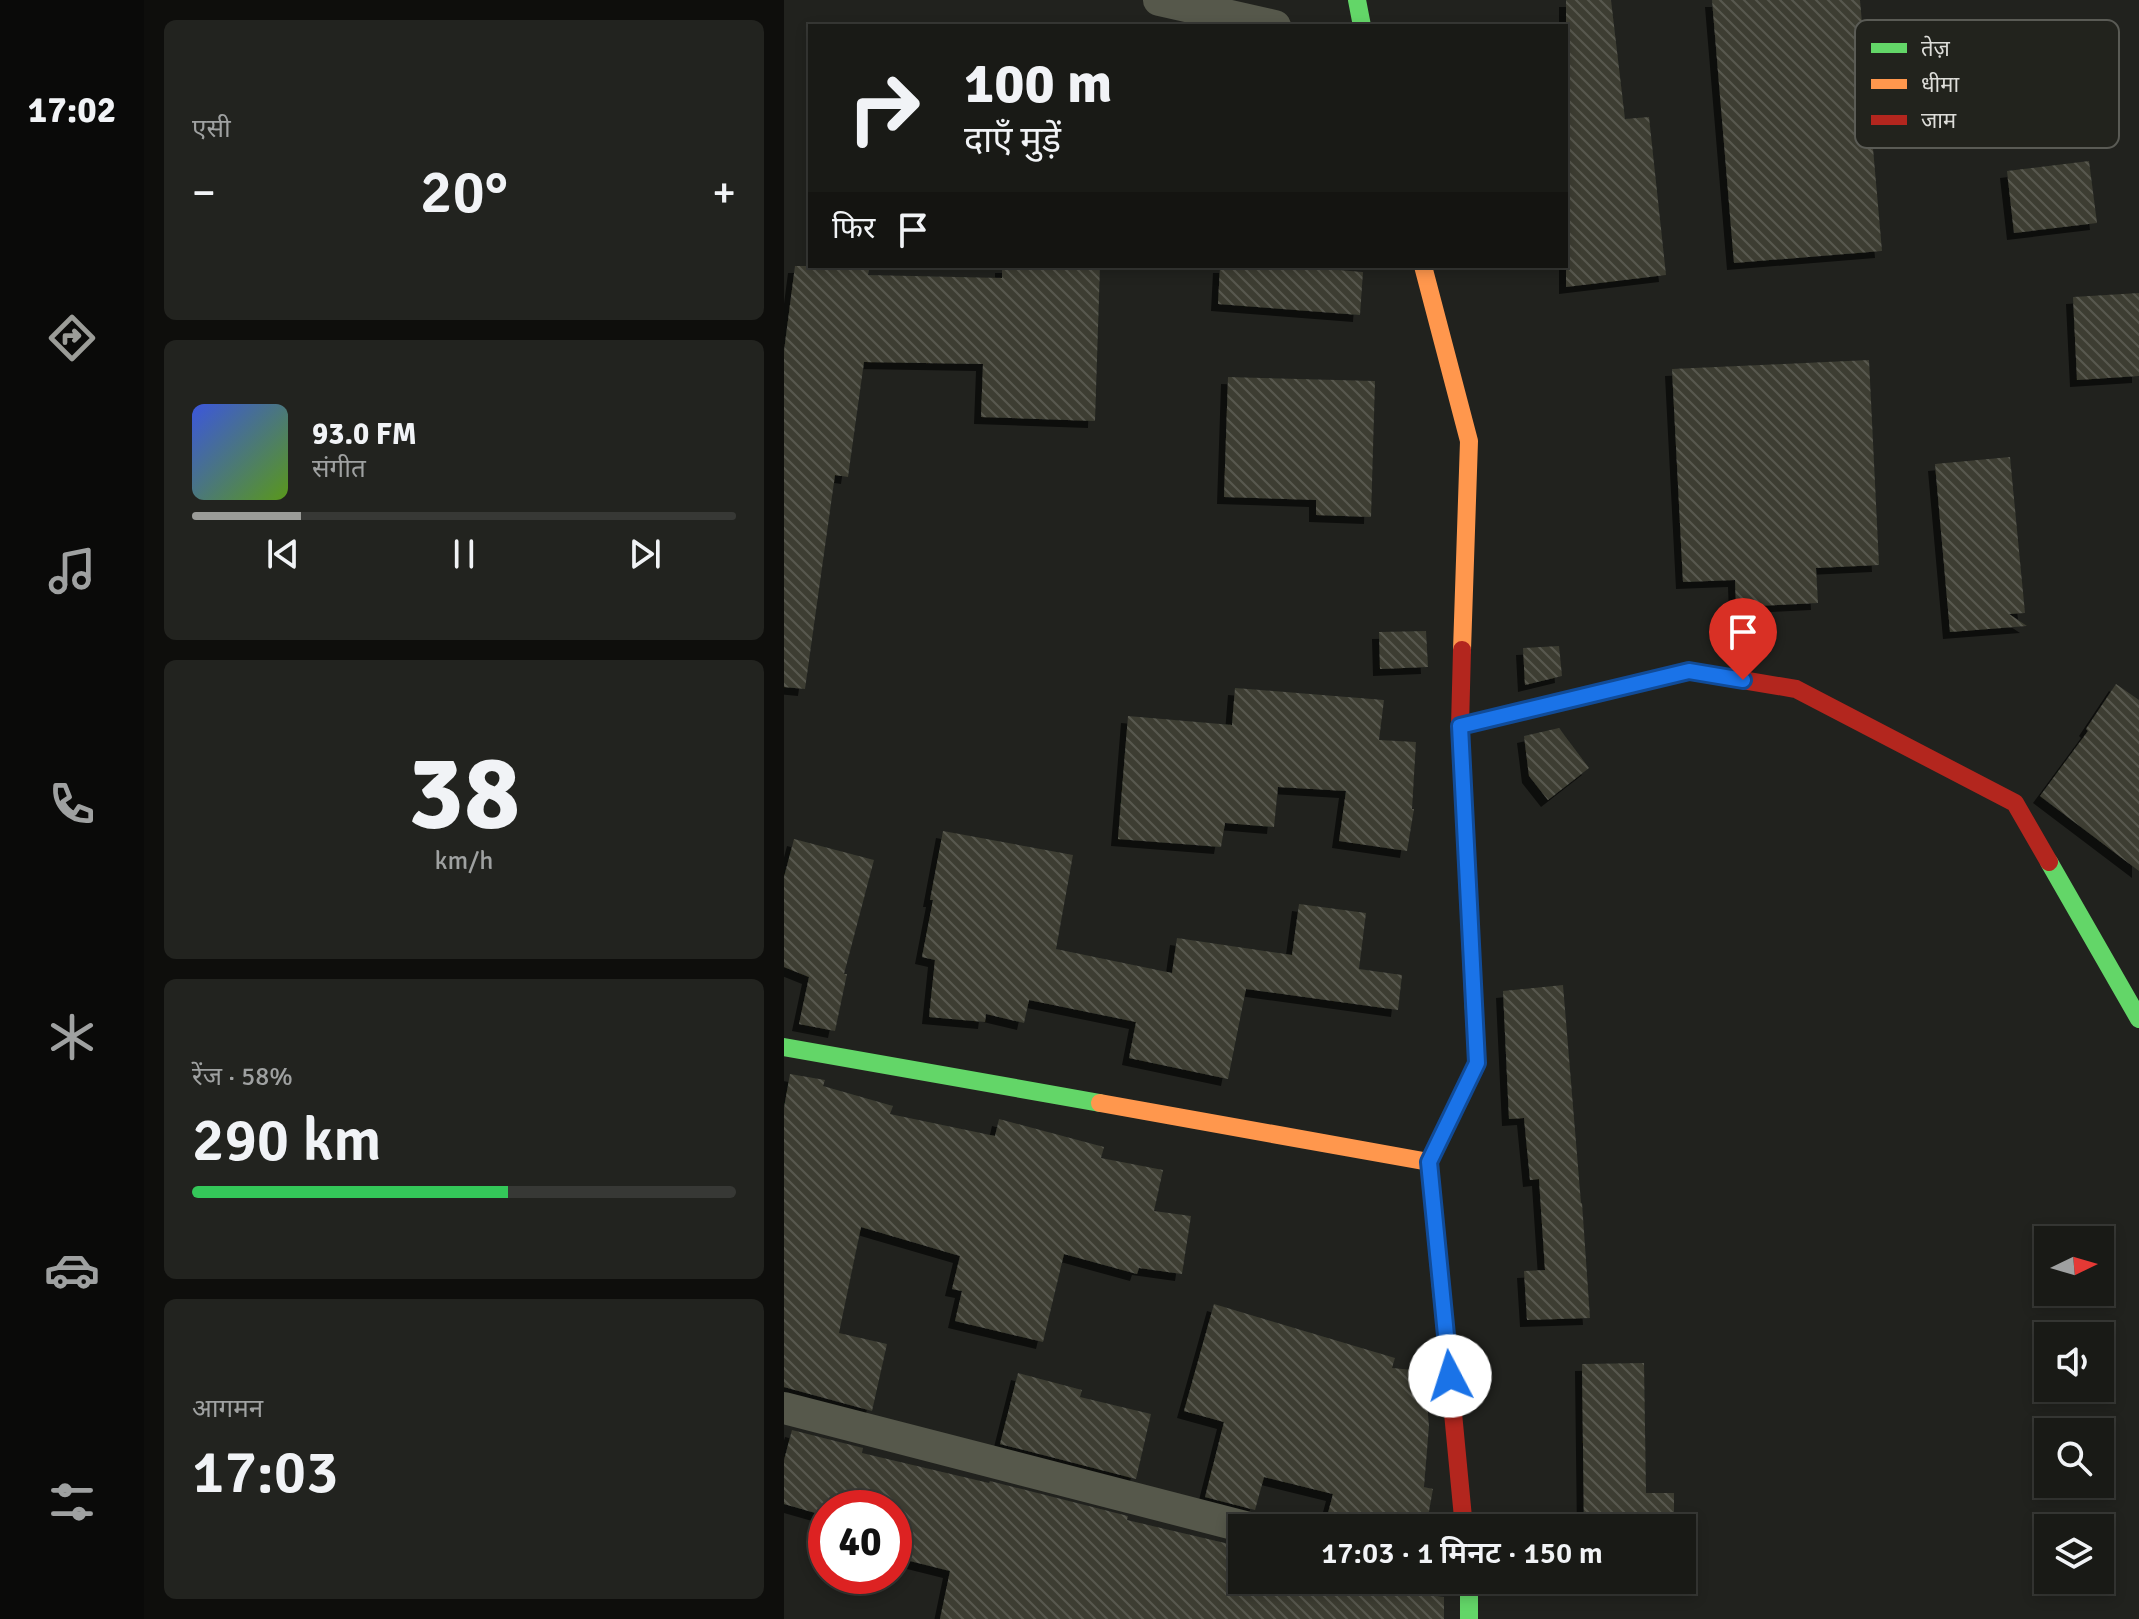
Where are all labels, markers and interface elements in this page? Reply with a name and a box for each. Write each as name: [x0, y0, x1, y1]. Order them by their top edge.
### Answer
legend: [1855, 20, 2119, 148]
text: तेज़: [1921, 35, 1951, 62]
text: 100 m: [964, 49, 1112, 118]
icon: right: [832, 56, 936, 160]
text: धीमा: [1921, 71, 1959, 98]
text: 17:02: [28, 88, 116, 133]
text: जाम: [1921, 107, 1957, 134]
text: एसी: [192, 113, 231, 145]
text: दाएँ मुड़ें: [964, 118, 1061, 163]
text: 20°: [420, 156, 508, 230]
text: −: [192, 166, 216, 220]
text: +: [712, 166, 736, 220]
icon: arrive: [891, 208, 935, 252]
text: फिर: [832, 210, 875, 247]
icon: directions: [44, 310, 100, 366]
text: 93.0 FM: [312, 416, 417, 453]
text: संगीत: [312, 453, 366, 485]
icon: previous: [261, 532, 305, 576]
icon: pause: [442, 532, 486, 576]
icon: next: [623, 532, 667, 576]
icon: music: [44, 543, 100, 599]
pin: [1709, 598, 1777, 680]
icon: arrive: [1721, 610, 1765, 654]
text: 38: [408, 729, 520, 857]
icon: phone: [44, 776, 100, 832]
text: km/h: [435, 845, 493, 877]
icon: climate: [44, 1009, 100, 1065]
text: रेंज · 58%: [192, 1061, 293, 1093]
text: 290 km: [192, 1104, 381, 1178]
north arrow: [2034, 1226, 2114, 1306]
map controls: [2034, 1226, 2114, 1594]
icon: car: [44, 1242, 100, 1298]
button: sound: [2034, 1322, 2114, 1402]
position arrow: [1408, 1334, 1492, 1418]
text: आगमन: [192, 1393, 263, 1425]
button: search: [2034, 1418, 2114, 1498]
text: 17:03: [192, 1436, 339, 1510]
icon: filters: [44, 1474, 100, 1530]
speed limit sign: 40: [808, 1490, 912, 1594]
button: layers: [2034, 1514, 2114, 1594]
text: 17:03 · 1 मिनट · 150 m: [1321, 1535, 1603, 1572]

